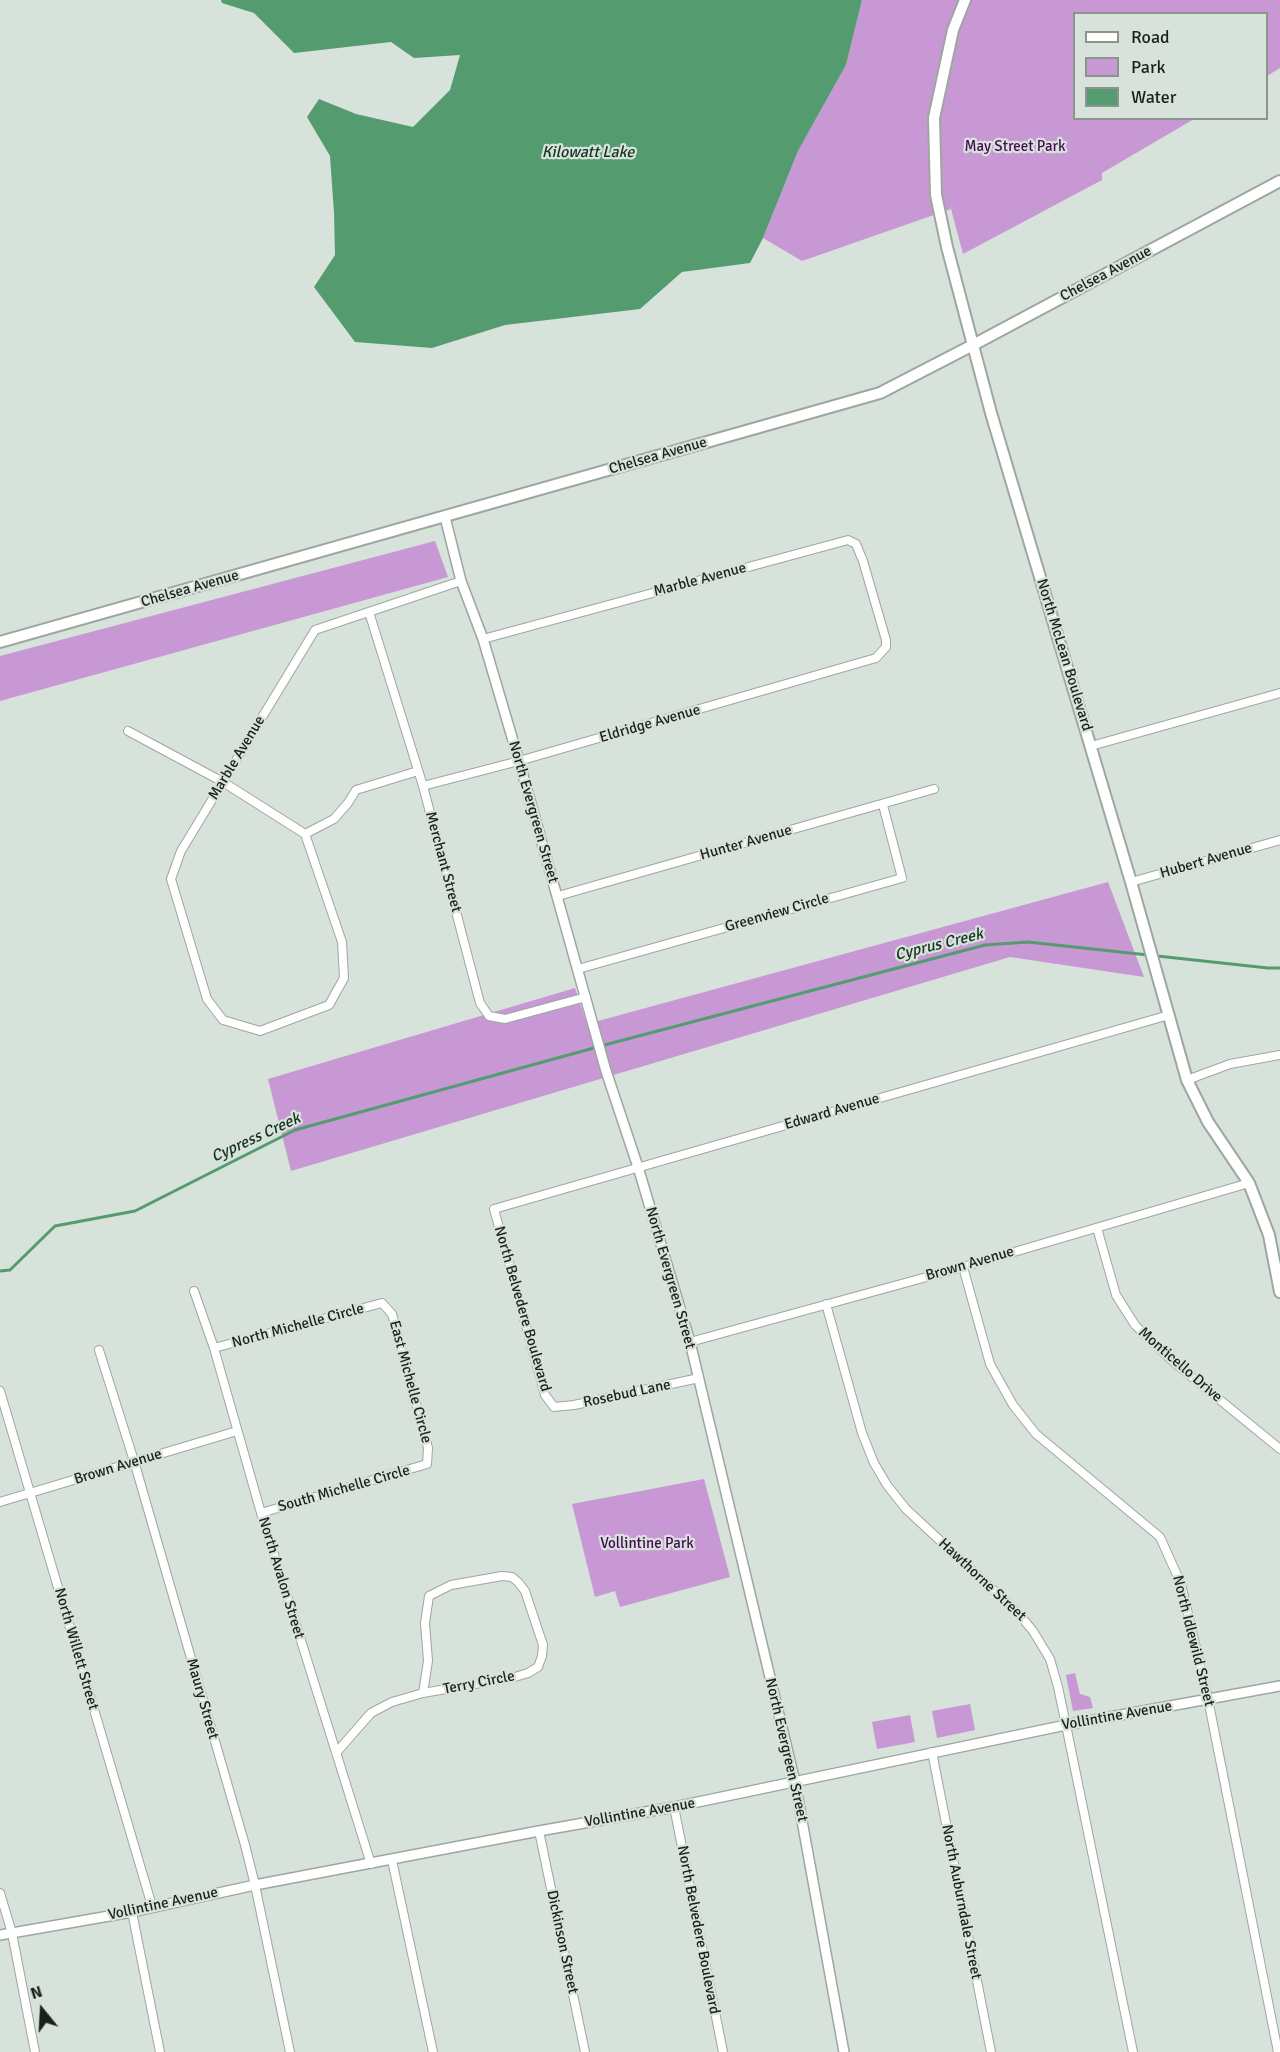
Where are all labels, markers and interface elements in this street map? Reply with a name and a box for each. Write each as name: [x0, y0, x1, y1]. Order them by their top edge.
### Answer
legend: [1073, 12, 1268, 120]
text: Road: [1131, 26, 1170, 48]
text: Park: [1131, 56, 1166, 78]
text: Water: [1131, 86, 1176, 108]
park label: May Street Park: [964, 138, 1066, 156]
water label: Kilowatt Lake: [542, 143, 634, 163]
street label: Chelsea Avenue: [1057, 242, 1155, 306]
street label: Chelsea Avenue: [607, 433, 709, 479]
street label: Marble Avenue: [652, 559, 748, 601]
street label: Chelsea Avenue: [139, 566, 241, 612]
street label: North McLean Boulevard: [1032, 577, 1096, 733]
street label: Eldridge Avenue: [597, 701, 703, 747]
street label: Marble Avenue: [205, 713, 269, 803]
street label: North Evergreen Street: [504, 739, 562, 885]
street label: Merchant Street: [421, 810, 465, 914]
street label: Hunter Avenue: [698, 821, 794, 865]
street label: Hubert Avenue: [1158, 839, 1254, 883]
street label: Greenview Circle: [723, 890, 831, 936]
water label: Cyprus Creek: [893, 925, 985, 965]
street label: Edward Avenue: [782, 1090, 882, 1134]
water label: Cypress Creek: [208, 1109, 304, 1167]
street label: North Evergreen Street: [641, 1205, 699, 1351]
street label: North Belvedere Boulevard: [490, 1224, 554, 1394]
street label: Brown Avenue: [924, 1243, 1016, 1285]
street label: North Michelle Circle: [230, 1300, 366, 1352]
street label: East Michelle Circle: [385, 1319, 435, 1445]
street label: Monticello Drive: [1134, 1324, 1226, 1406]
street label: Rosebud Lane: [582, 1376, 672, 1412]
street label: Brown Avenue: [72, 1445, 164, 1489]
street label: South Michelle Circle: [276, 1462, 412, 1516]
street label: North Avalon Street: [254, 1515, 308, 1641]
park label: Vollintine Park: [600, 1535, 694, 1553]
street label: Hawthorne Street: [934, 1535, 1030, 1625]
street label: North Idlewild Street: [1168, 1574, 1218, 1708]
street label: North Willett Street: [50, 1586, 102, 1712]
street label: Maury Street: [182, 1657, 222, 1741]
street label: Terry Circle: [442, 1667, 516, 1699]
street label: North Evergreen Street: [761, 1676, 811, 1824]
street label: Vollintine Avenue: [1060, 1697, 1174, 1735]
street label: Vollintine Avenue: [583, 1794, 697, 1832]
street label: North Auburndale Street: [937, 1823, 985, 1981]
street label: North Belvedere Boulevard: [673, 1844, 723, 2016]
street label: Vollintine Avenue: [106, 1884, 220, 1924]
street label: Dickinson Street: [542, 1889, 582, 1995]
north arrow: [12, 1980, 72, 2040]
text: N: [28, 1982, 45, 2004]

